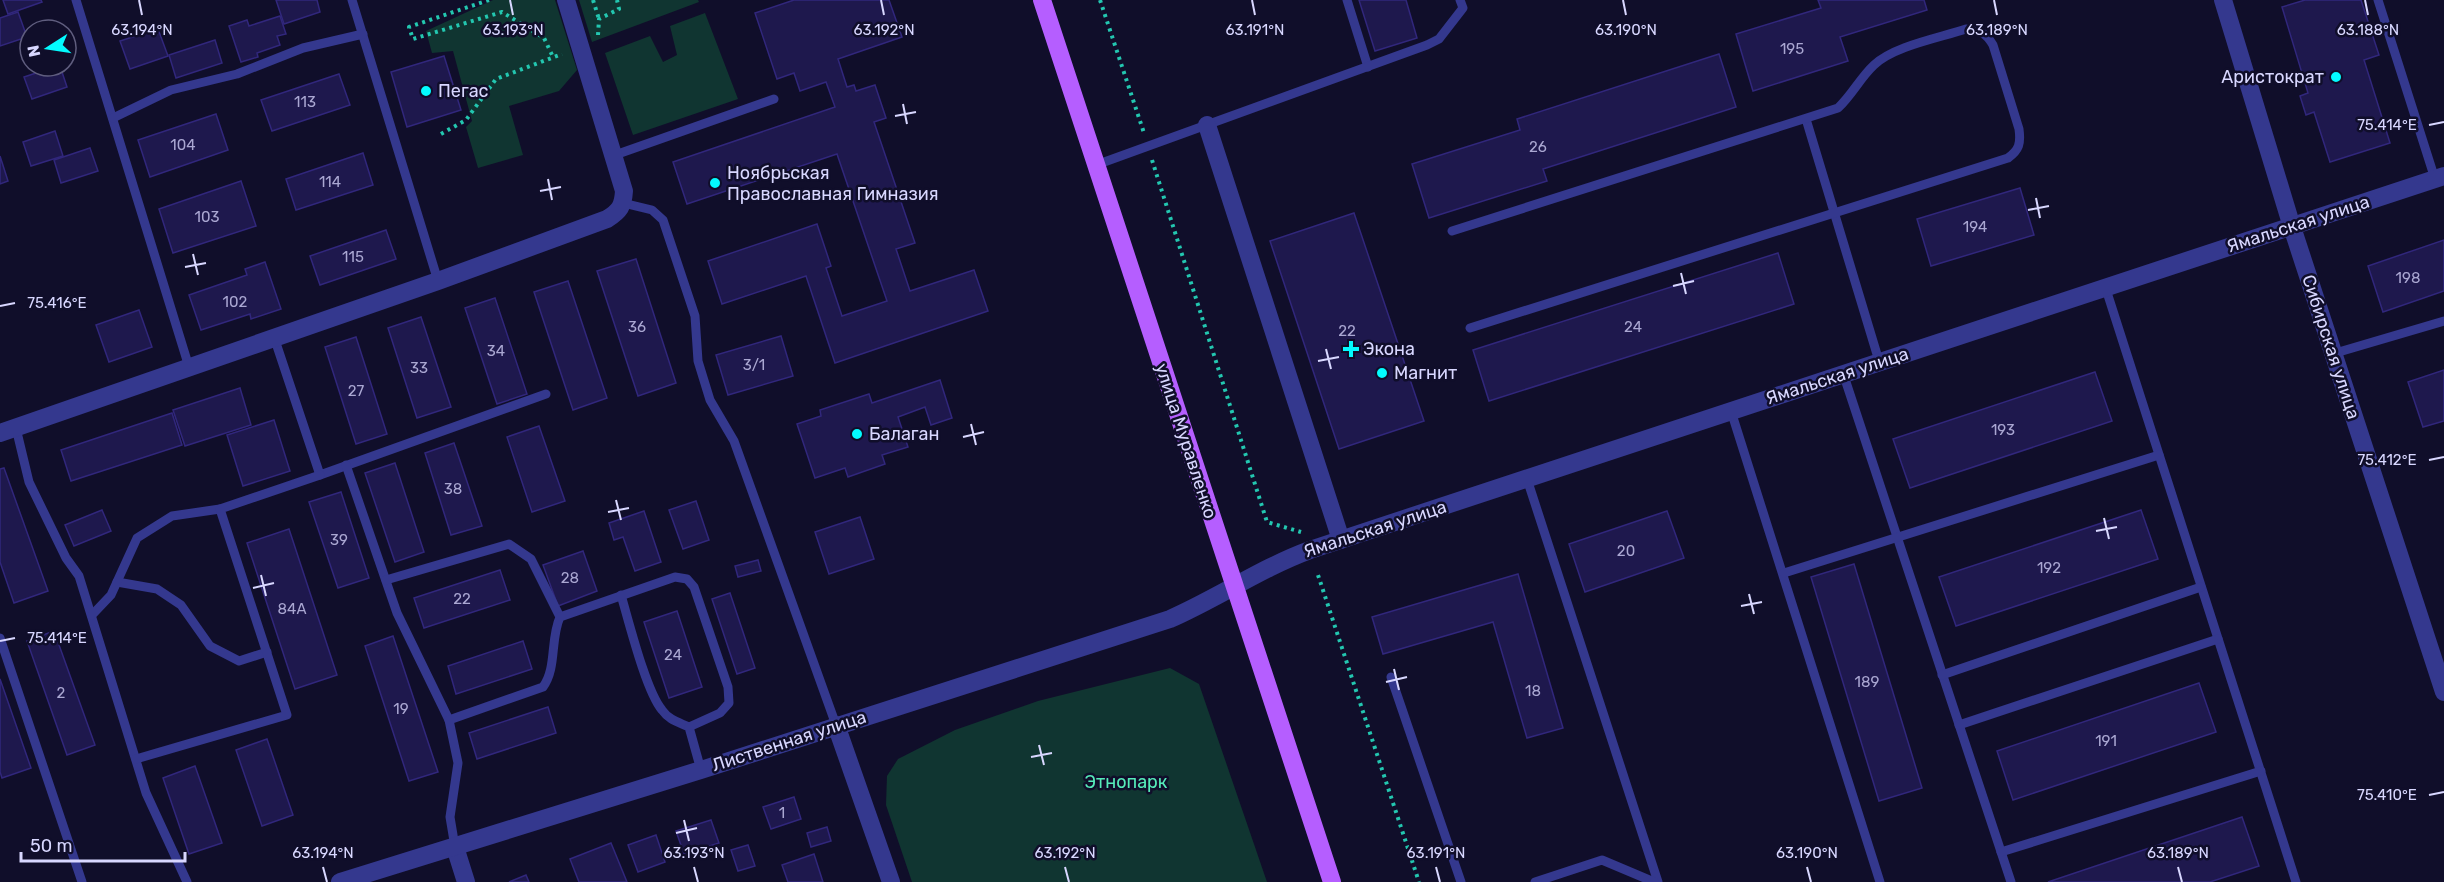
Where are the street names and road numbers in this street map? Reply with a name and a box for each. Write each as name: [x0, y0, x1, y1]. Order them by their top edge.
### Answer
street label: Ямальская улица: [2224, 191, 2372, 257]
street label: Сибирская улица: [2297, 272, 2365, 422]
street label: Ямальская улица: [1763, 343, 1911, 409]
street label: улица Муравленко: [1150, 360, 1222, 522]
street label: Ямальская улица: [1301, 496, 1449, 562]
street label: Лиственная улица: [709, 706, 869, 776]

